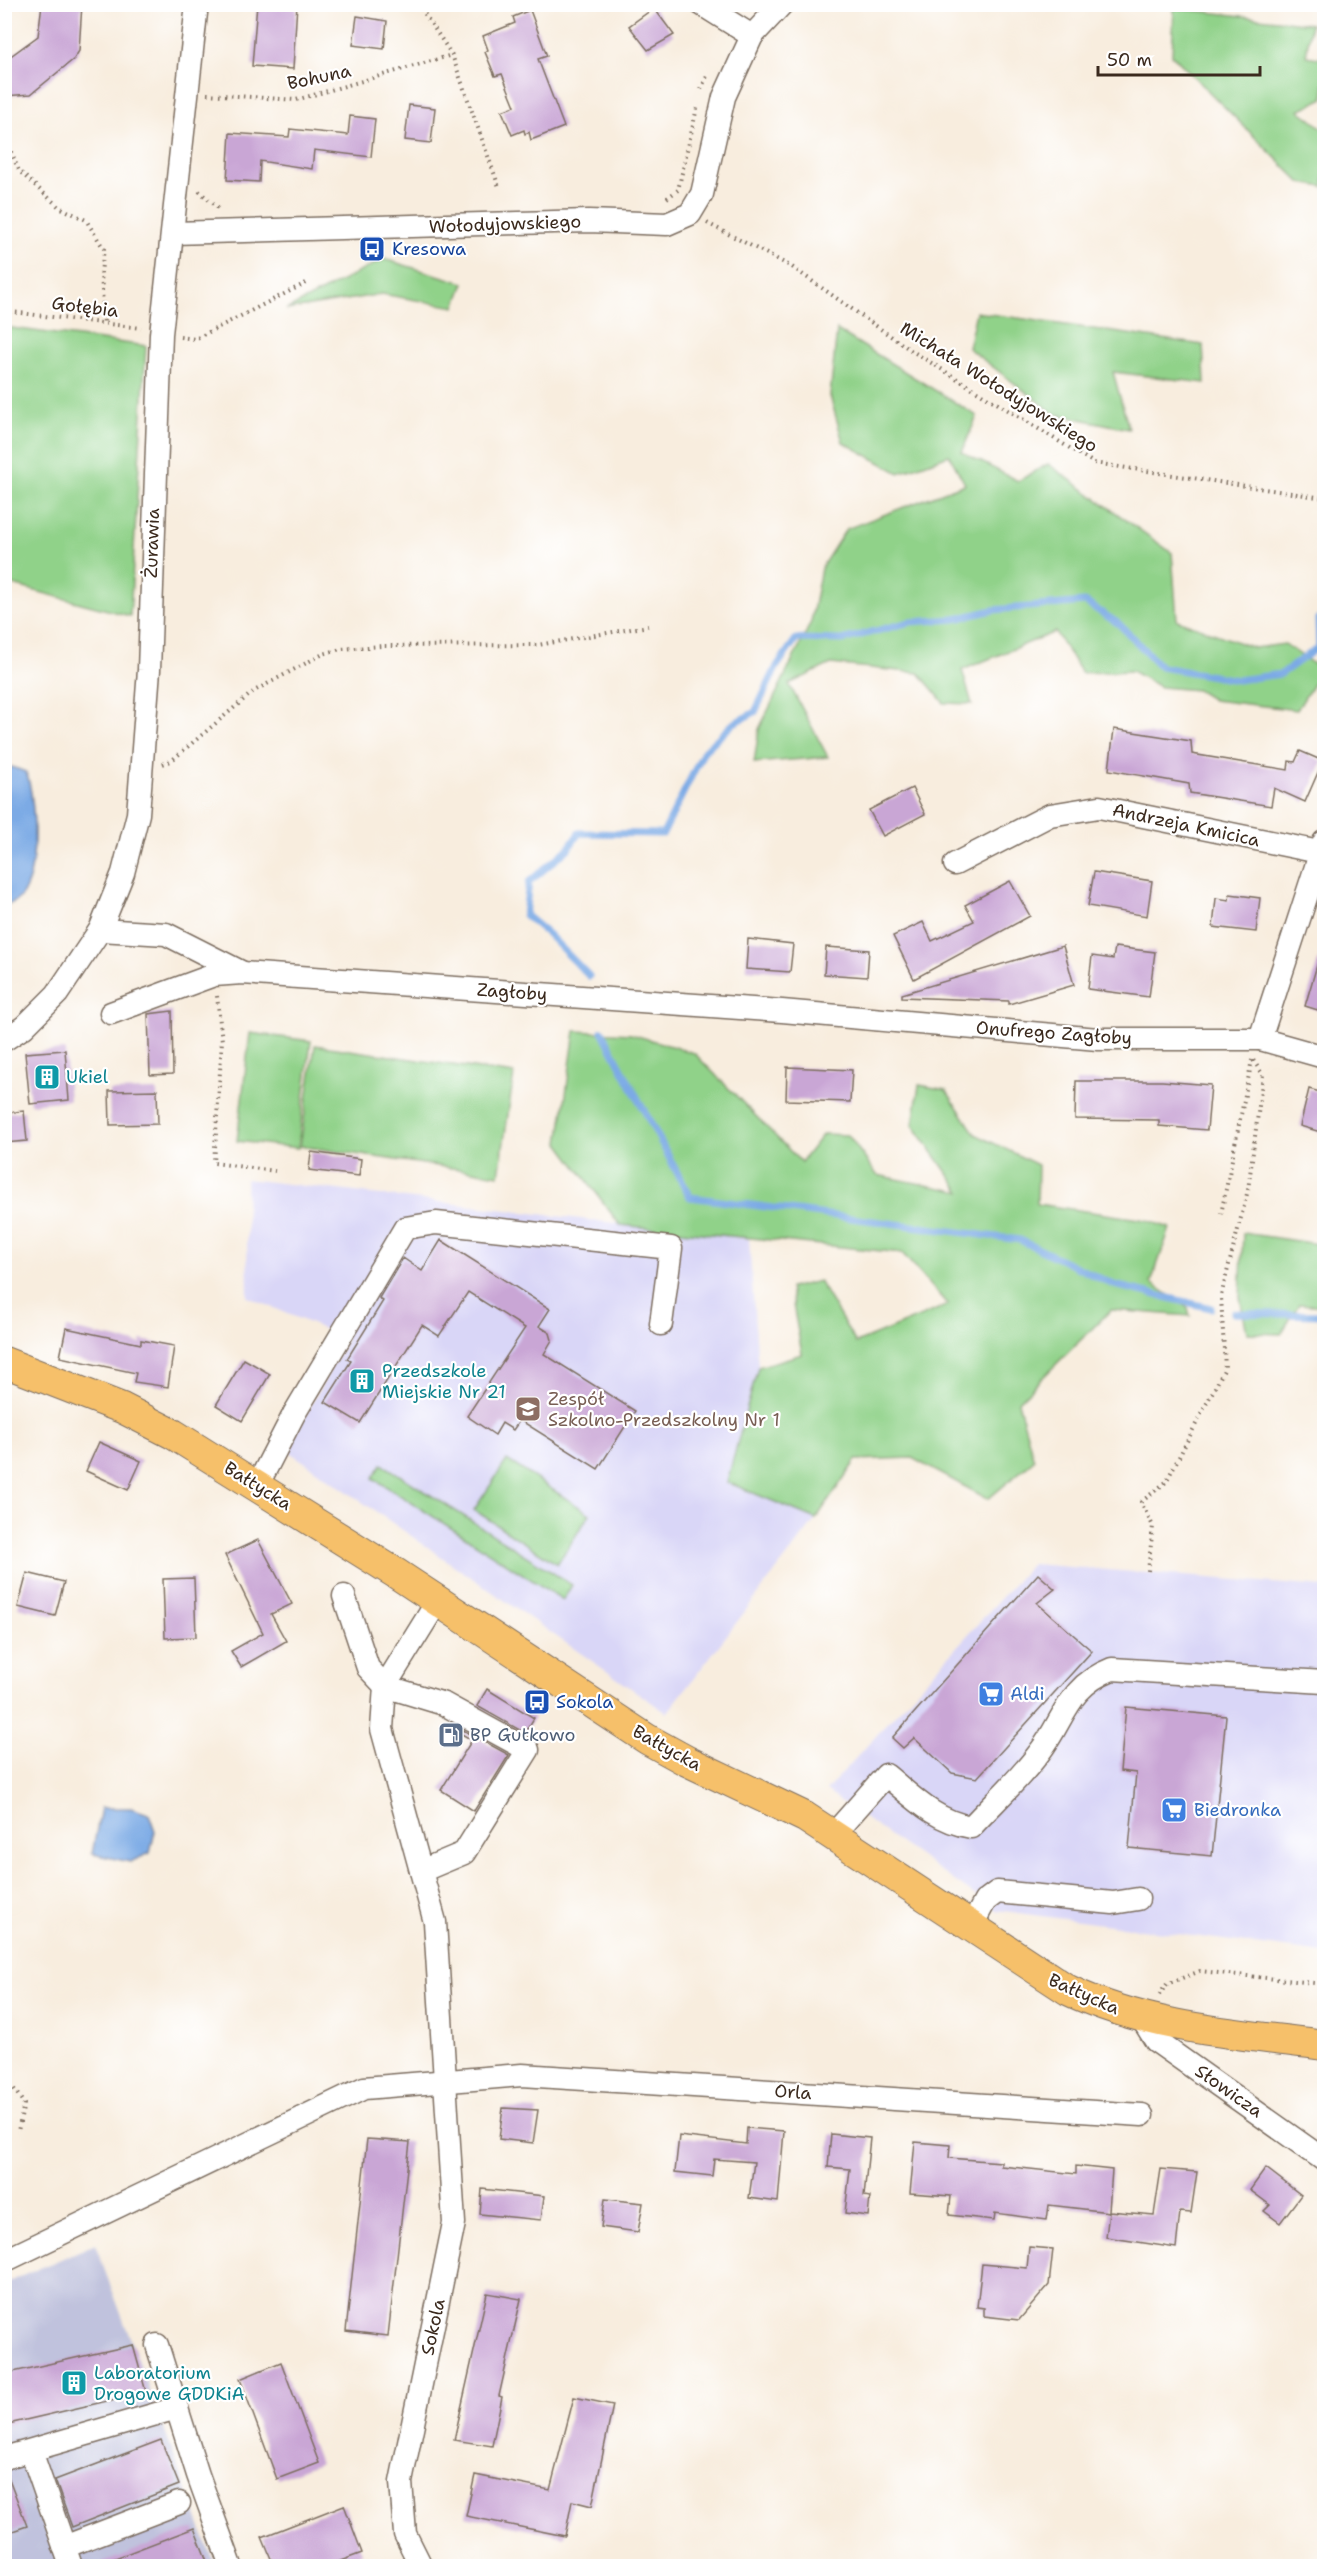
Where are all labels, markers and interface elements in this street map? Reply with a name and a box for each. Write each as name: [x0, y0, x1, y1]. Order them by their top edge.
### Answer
scale bar: [1098, 39, 1260, 77]
text: 50 m: [1107, 48, 1152, 72]
street label: Bohuna: [285, 59, 353, 95]
street label: Wołodyjowskiego: [428, 209, 582, 239]
bus stop icon: Kresowa: [357, 234, 387, 264]
place label: Kresowa: [392, 237, 466, 261]
street label: Gołębia: [50, 291, 120, 323]
street label: Michała Wołodyjowskiego: [896, 316, 1102, 458]
street label: Żurawia: [139, 508, 165, 578]
street label: Andrzeja Kmicica: [1110, 798, 1262, 852]
street label: Zagłoby: [476, 978, 548, 1006]
street label: Onufrego Zagłoby: [975, 1016, 1133, 1050]
building icon: Ukiel: [32, 1062, 62, 1092]
place label: Ukiel: [66, 1065, 109, 1089]
place label: Przedszkole Miejskie Nr 21: [382, 1359, 506, 1404]
building icon: Przedszkole Miejskie Nr 21: [347, 1366, 377, 1396]
place label: Zespół Szkolno-Przedszkolny Nr 1: [548, 1387, 780, 1432]
school or university icon: Zespół Szkolno-Przedszkolny Nr 1: [513, 1394, 543, 1424]
street label: Bałtycka: [220, 1456, 296, 1516]
supermarket icon: Aldi: [976, 1679, 1006, 1709]
place label: Aldi: [1010, 1682, 1045, 1706]
bus stop icon: Sokola: [522, 1687, 552, 1717]
place label: Sokola: [556, 1690, 613, 1714]
street label: Bałtycka: [628, 1719, 706, 1777]
fuel station icon: BP Gutkowo: [436, 1720, 466, 1750]
place label: BP Gutkowo: [470, 1723, 575, 1747]
supermarket icon: Biedronka: [1159, 1795, 1189, 1825]
place label: Biedronka: [1194, 1798, 1281, 1822]
street label: Bałtycka: [1045, 1968, 1123, 2020]
street label: Słowicza: [1190, 2059, 1268, 2123]
street label: Orla: [773, 2079, 813, 2105]
street label: Sokola: [415, 2296, 451, 2358]
place label: Laboratorium Drogowe GDDKiA: [94, 2361, 245, 2406]
building icon: Laboratorium Drogowe GDDKiA: [59, 2368, 89, 2398]

